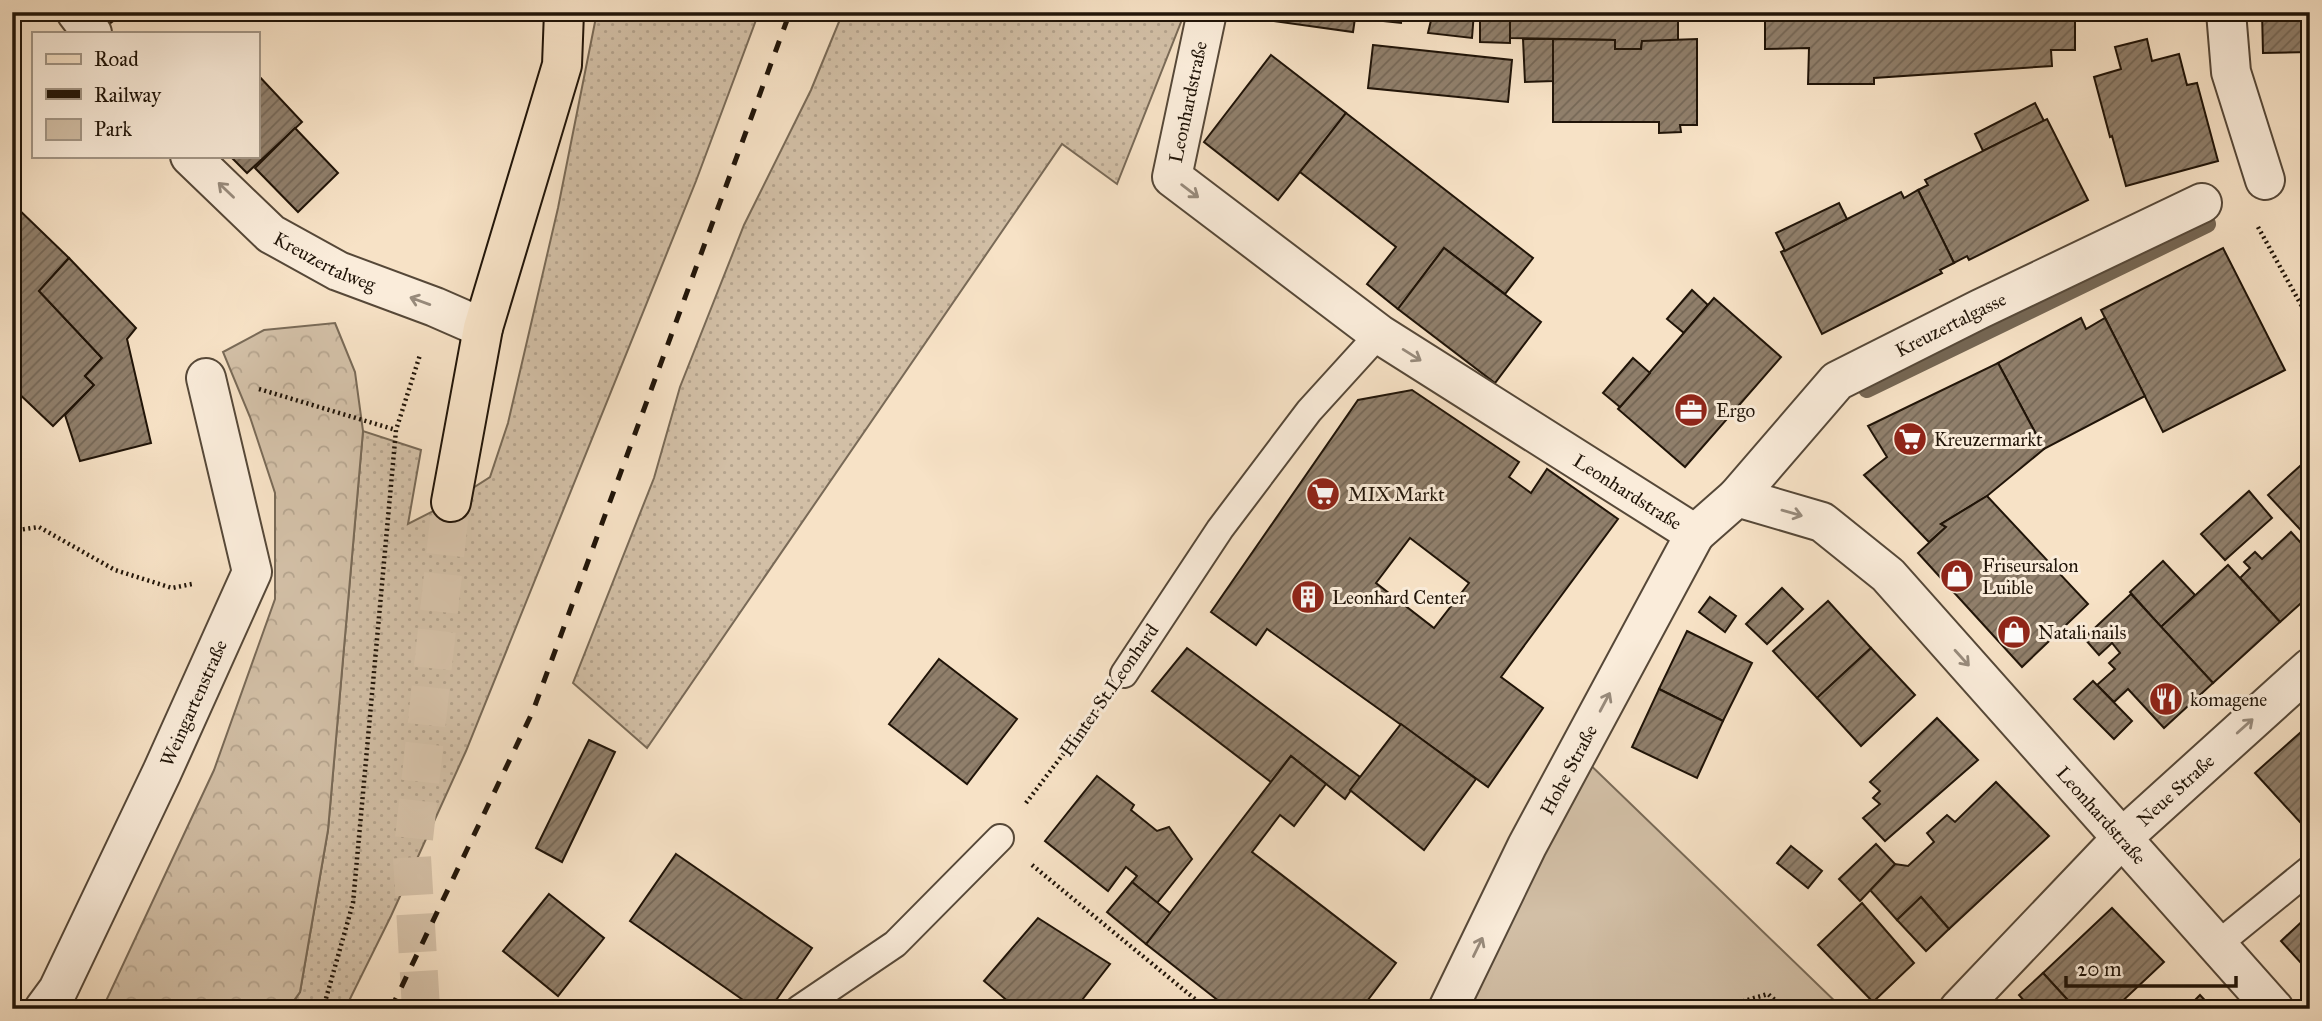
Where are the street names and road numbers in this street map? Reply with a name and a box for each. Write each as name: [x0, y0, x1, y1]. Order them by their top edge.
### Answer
street label: Leonhardstraße: [1164, 39, 1212, 165]
street label: Kreuzertalweg: [270, 226, 379, 297]
street label: Kreuzertalgasse: [1891, 287, 2010, 361]
street label: Leonhardstraße: [1569, 449, 1686, 534]
street label: Hinter St.Leonhard: [1055, 619, 1164, 761]
street label: Weingartenstraße: [155, 636, 232, 770]
street label: Hohe Straße: [1535, 720, 1602, 819]
street label: Neue Straße: [2132, 749, 2219, 831]
street label: Leonhardstraße: [2052, 761, 2151, 869]

